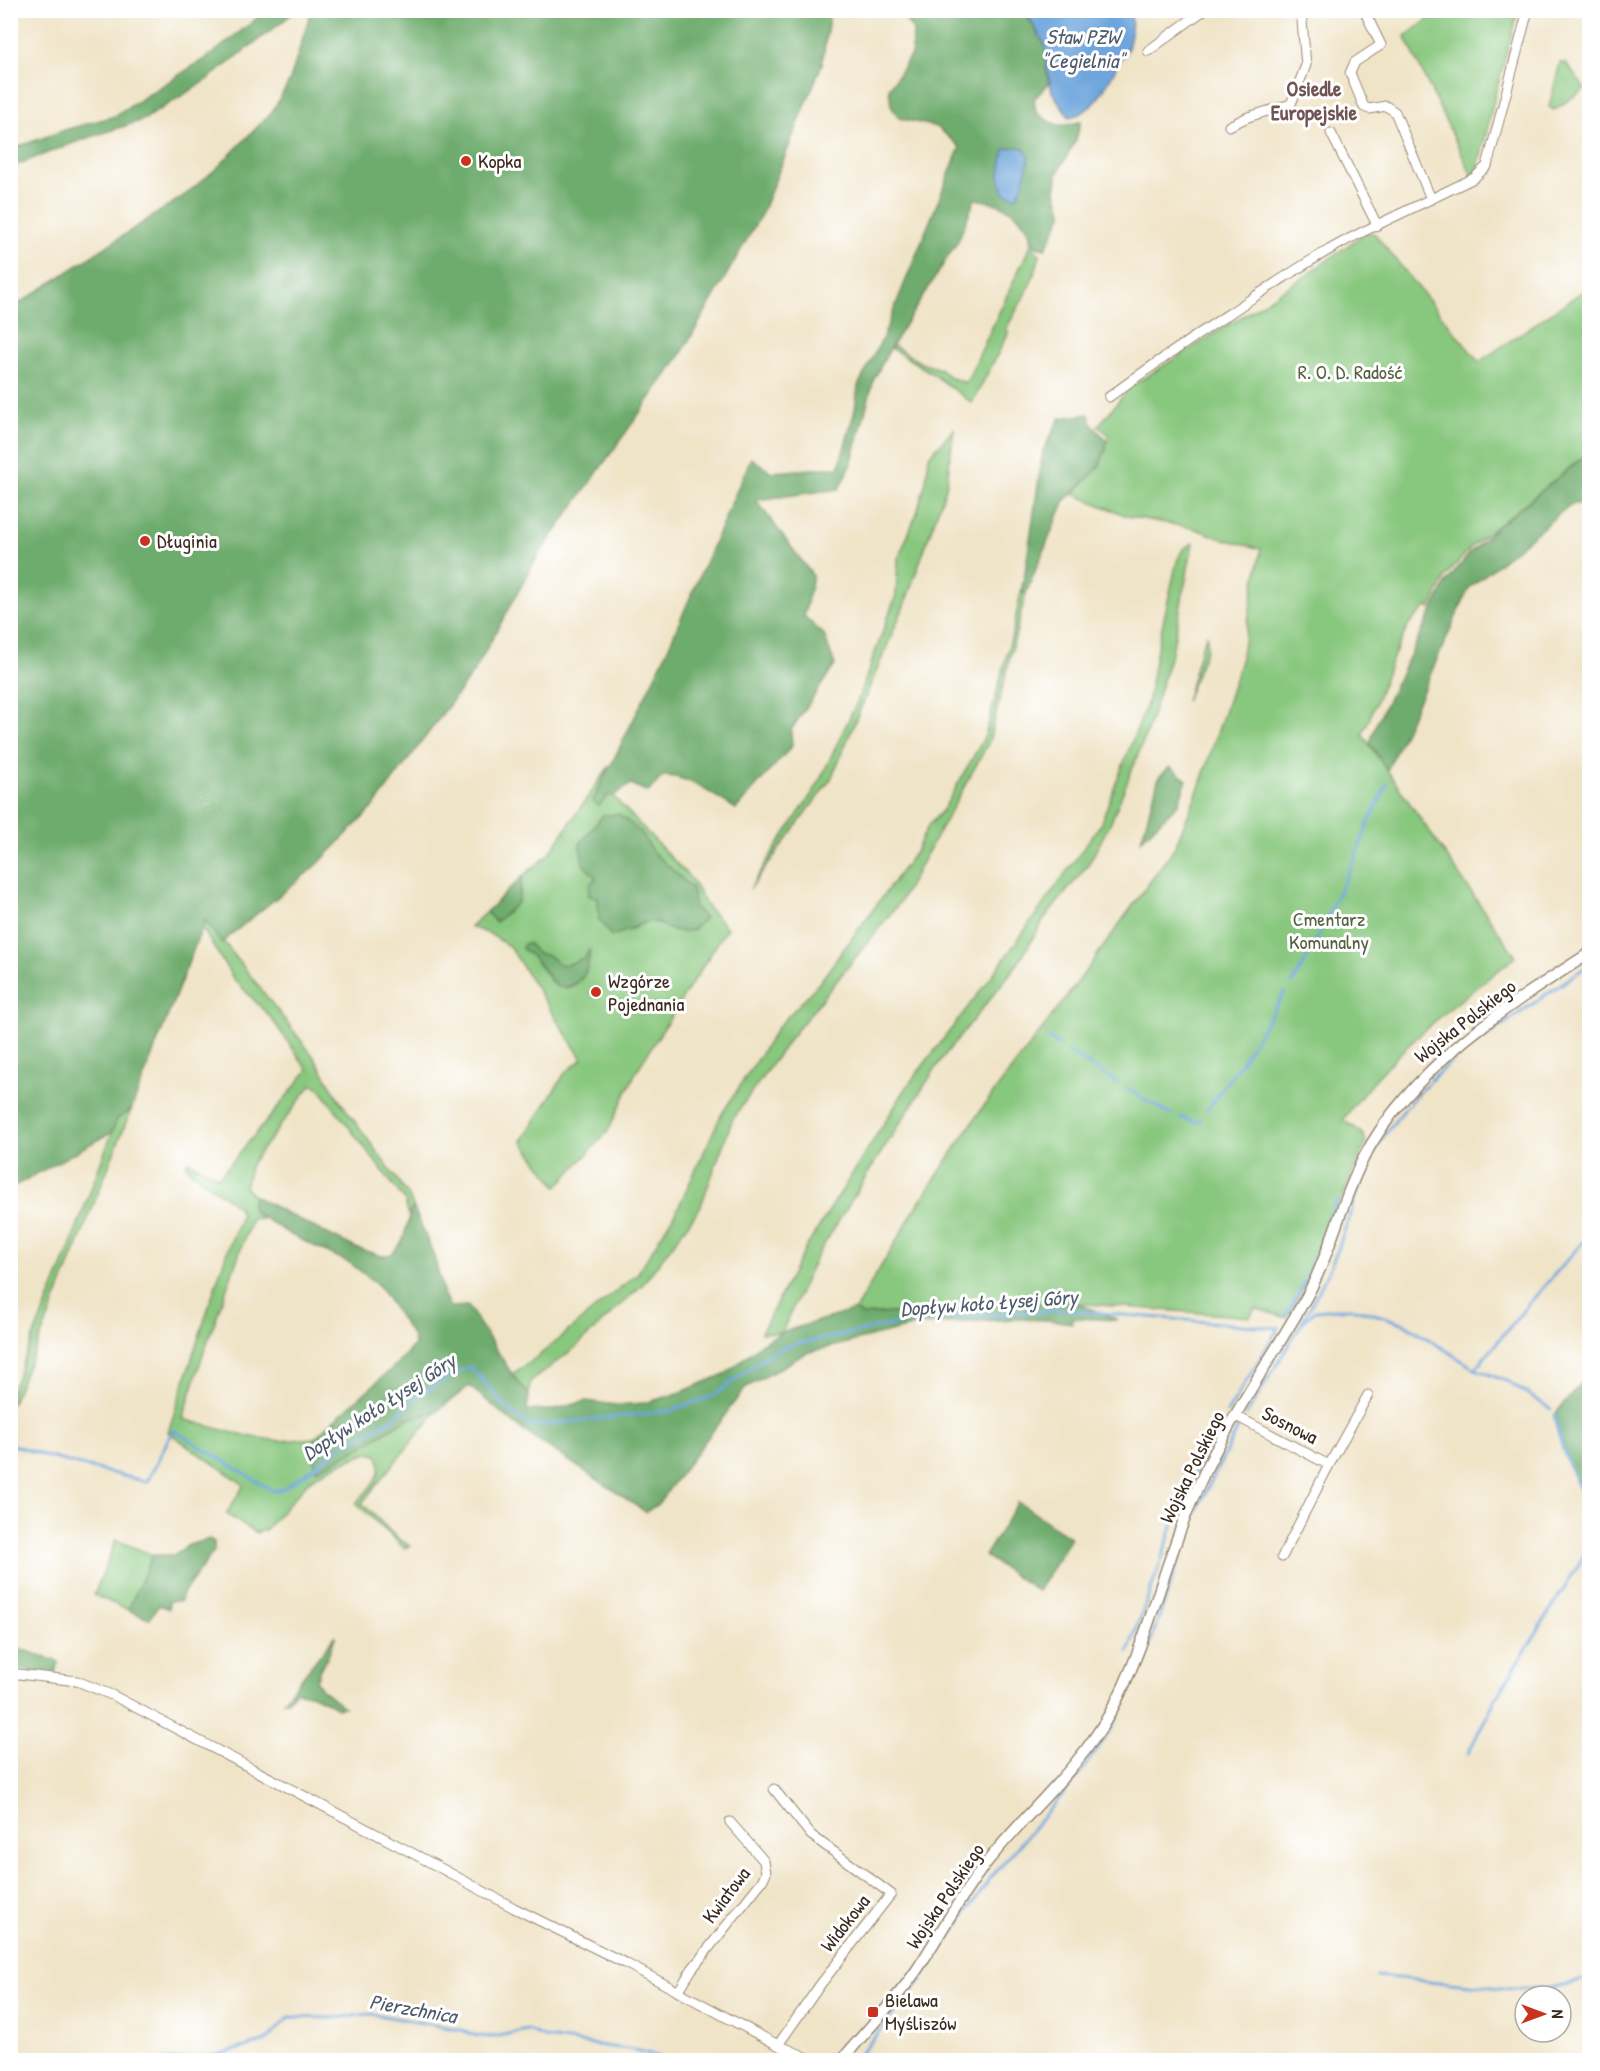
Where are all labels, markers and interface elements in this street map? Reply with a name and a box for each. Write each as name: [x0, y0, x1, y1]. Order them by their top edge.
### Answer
water label: Staw PZW "Cegielnia": [1041, 22, 1127, 75]
district label: Osiedle Europejskie: [1271, 74, 1358, 128]
place label: Kopka: [478, 147, 521, 174]
marker: Kopka: [459, 154, 473, 168]
park label: R. O. D. Radość: [1298, 358, 1403, 385]
place label: Długinia: [157, 527, 217, 554]
marker: Długinia: [138, 534, 152, 548]
park label: Cmentarz Komunalny: [1289, 905, 1369, 955]
place label: Wzgórze Pojednania: [608, 967, 685, 1017]
street label: Wojska Polskiego: [1408, 972, 1521, 1069]
marker: Wzgórze Pojednania: [589, 985, 603, 999]
water label: Dopływ koło Łysej Góry: [899, 1282, 1081, 1323]
water label: Dopływ koło Łysej Góry: [296, 1345, 463, 1467]
street label: Sosnowa: [1258, 1399, 1323, 1450]
street label: Wojska Polskiego: [1153, 1406, 1230, 1527]
street label: Wojska Polskiego: [899, 1838, 990, 1954]
street label: Kwiatowa: [696, 1861, 756, 1928]
street label: Widokowa: [814, 1888, 876, 1957]
north arrow: [1513, 1984, 1573, 2044]
place label: Bielawa Myśliszów: [885, 1986, 956, 2036]
water label: Pierzchnica: [367, 1987, 462, 2031]
marker: Bielawa Myśliszów: [866, 2005, 880, 2019]
text: N: [1547, 2010, 1569, 2019]

